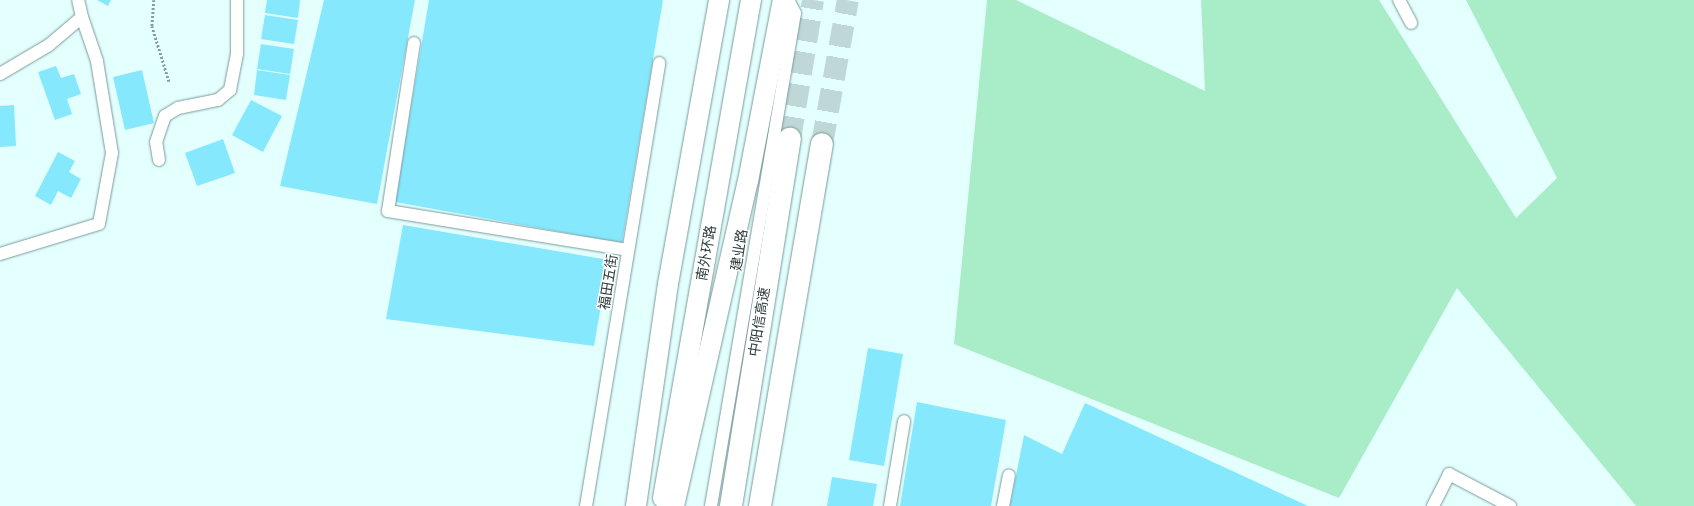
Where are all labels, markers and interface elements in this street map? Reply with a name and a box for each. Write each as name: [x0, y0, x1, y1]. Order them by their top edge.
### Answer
street label: 南外环路: [693, 224, 719, 282]
street label: 建业路: [727, 228, 751, 272]
street label: 福田五街: [595, 253, 621, 311]
street label: 中阳信高速: [745, 286, 773, 358]

